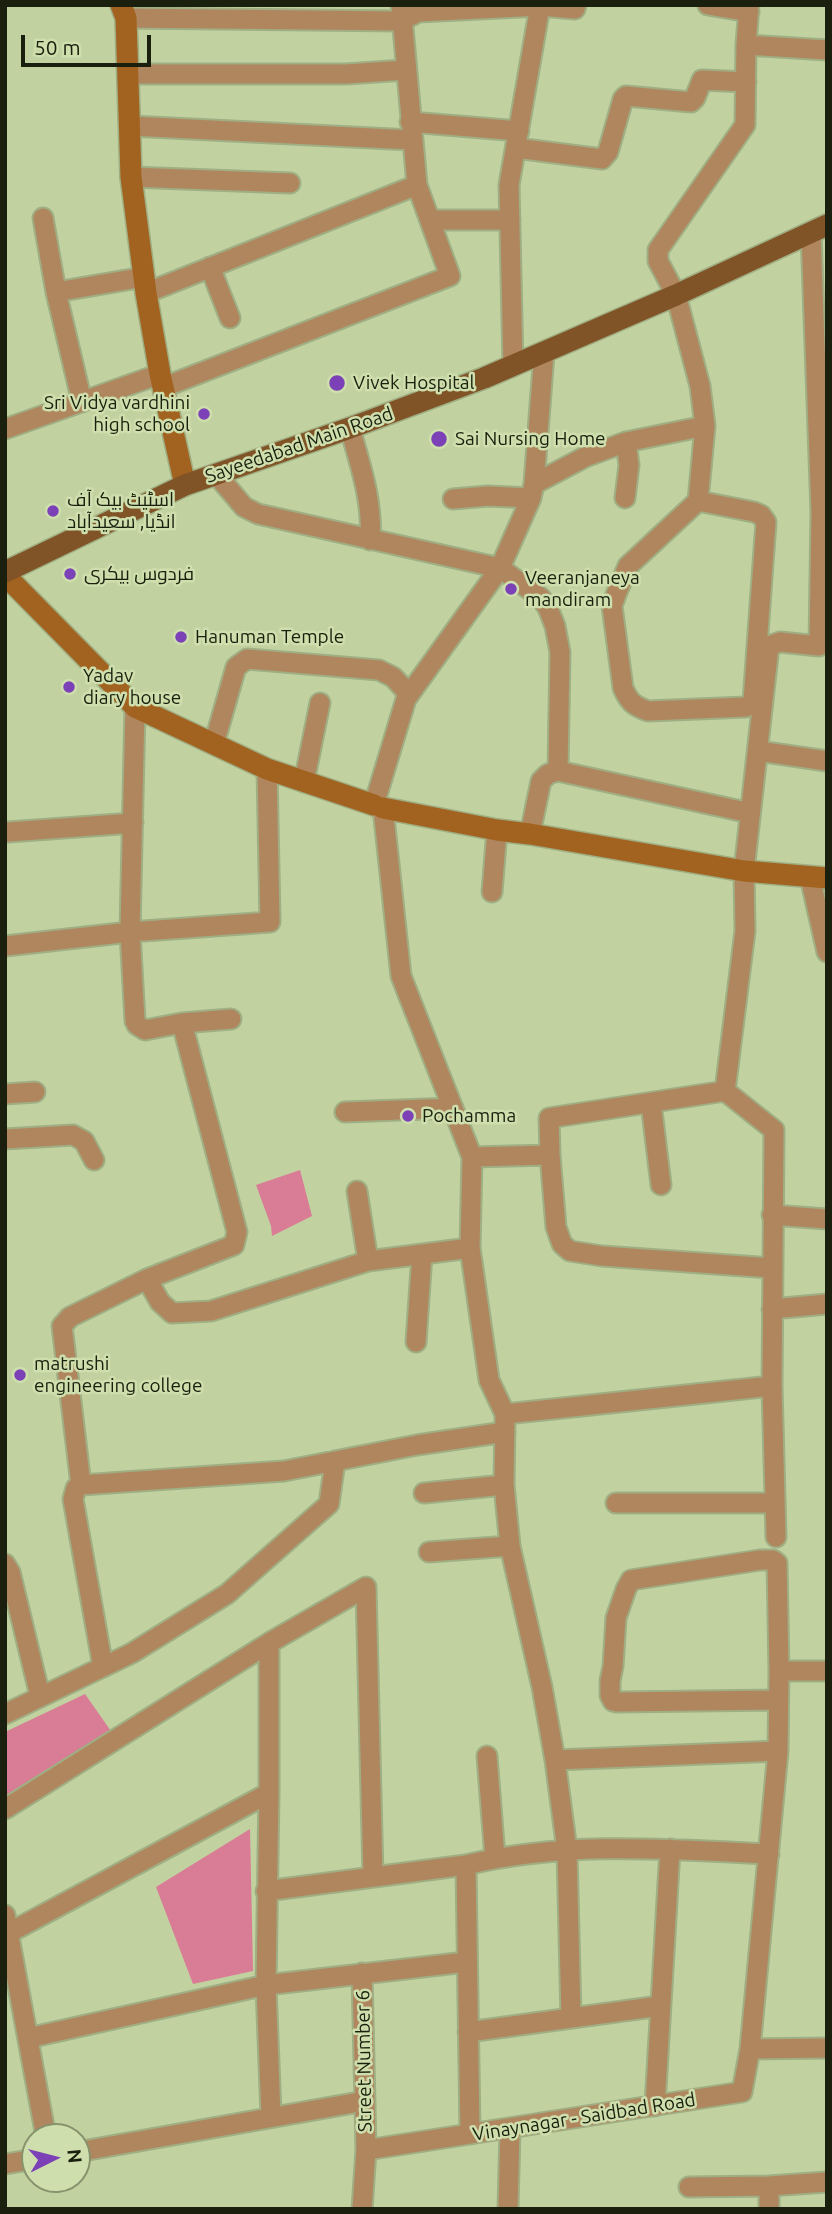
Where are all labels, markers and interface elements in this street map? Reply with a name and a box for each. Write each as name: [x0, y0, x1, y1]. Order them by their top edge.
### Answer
scale bar: [24, 21, 154, 65]
text: 50 m: [34, 35, 81, 59]
place label: Vivek Hospital: [353, 372, 474, 394]
marker: Vivek Hospital: [327, 373, 347, 393]
place label: Sri Vidya vardhini high school: [44, 392, 190, 436]
street label: Sayeedabad Main Road: [202, 402, 396, 488]
marker: Sri Vidya vardhini high school: [196, 406, 212, 422]
place label: Sai Nursing Home: [455, 428, 606, 450]
marker: Sai Nursing Home: [429, 429, 449, 449]
place label: اسٹیٹ بیک آف انڈیا, سعیدآباد: [67, 489, 176, 533]
marker: اسٹیٹ بیک آف انڈیا, سعیدآباد: [45, 503, 61, 519]
place label: فردوس بیکری: [84, 563, 194, 585]
marker: فردوس بیکری: [62, 566, 78, 582]
place label: Veeranjaneya mandiram: [525, 567, 640, 611]
marker: Veeranjaneya mandiram: [503, 581, 519, 597]
place label: Hanuman Temple: [195, 626, 344, 648]
marker: Hanuman Temple: [173, 629, 189, 645]
place label: Yadav diary house: [83, 665, 181, 709]
marker: Yadav diary house: [61, 679, 77, 695]
place label: Pochamma: [422, 1105, 516, 1127]
marker: Pochamma: [400, 1108, 416, 1124]
place label: matrushi engineering college: [34, 1353, 202, 1397]
marker: matrushi engineering college: [12, 1367, 28, 1383]
street label: Street Number 6: [351, 1990, 377, 2132]
street label: Vinaynagar - Saidbad Road: [471, 2088, 697, 2146]
north arrow: [21, 2123, 91, 2193]
text: N: [63, 2148, 87, 2164]

